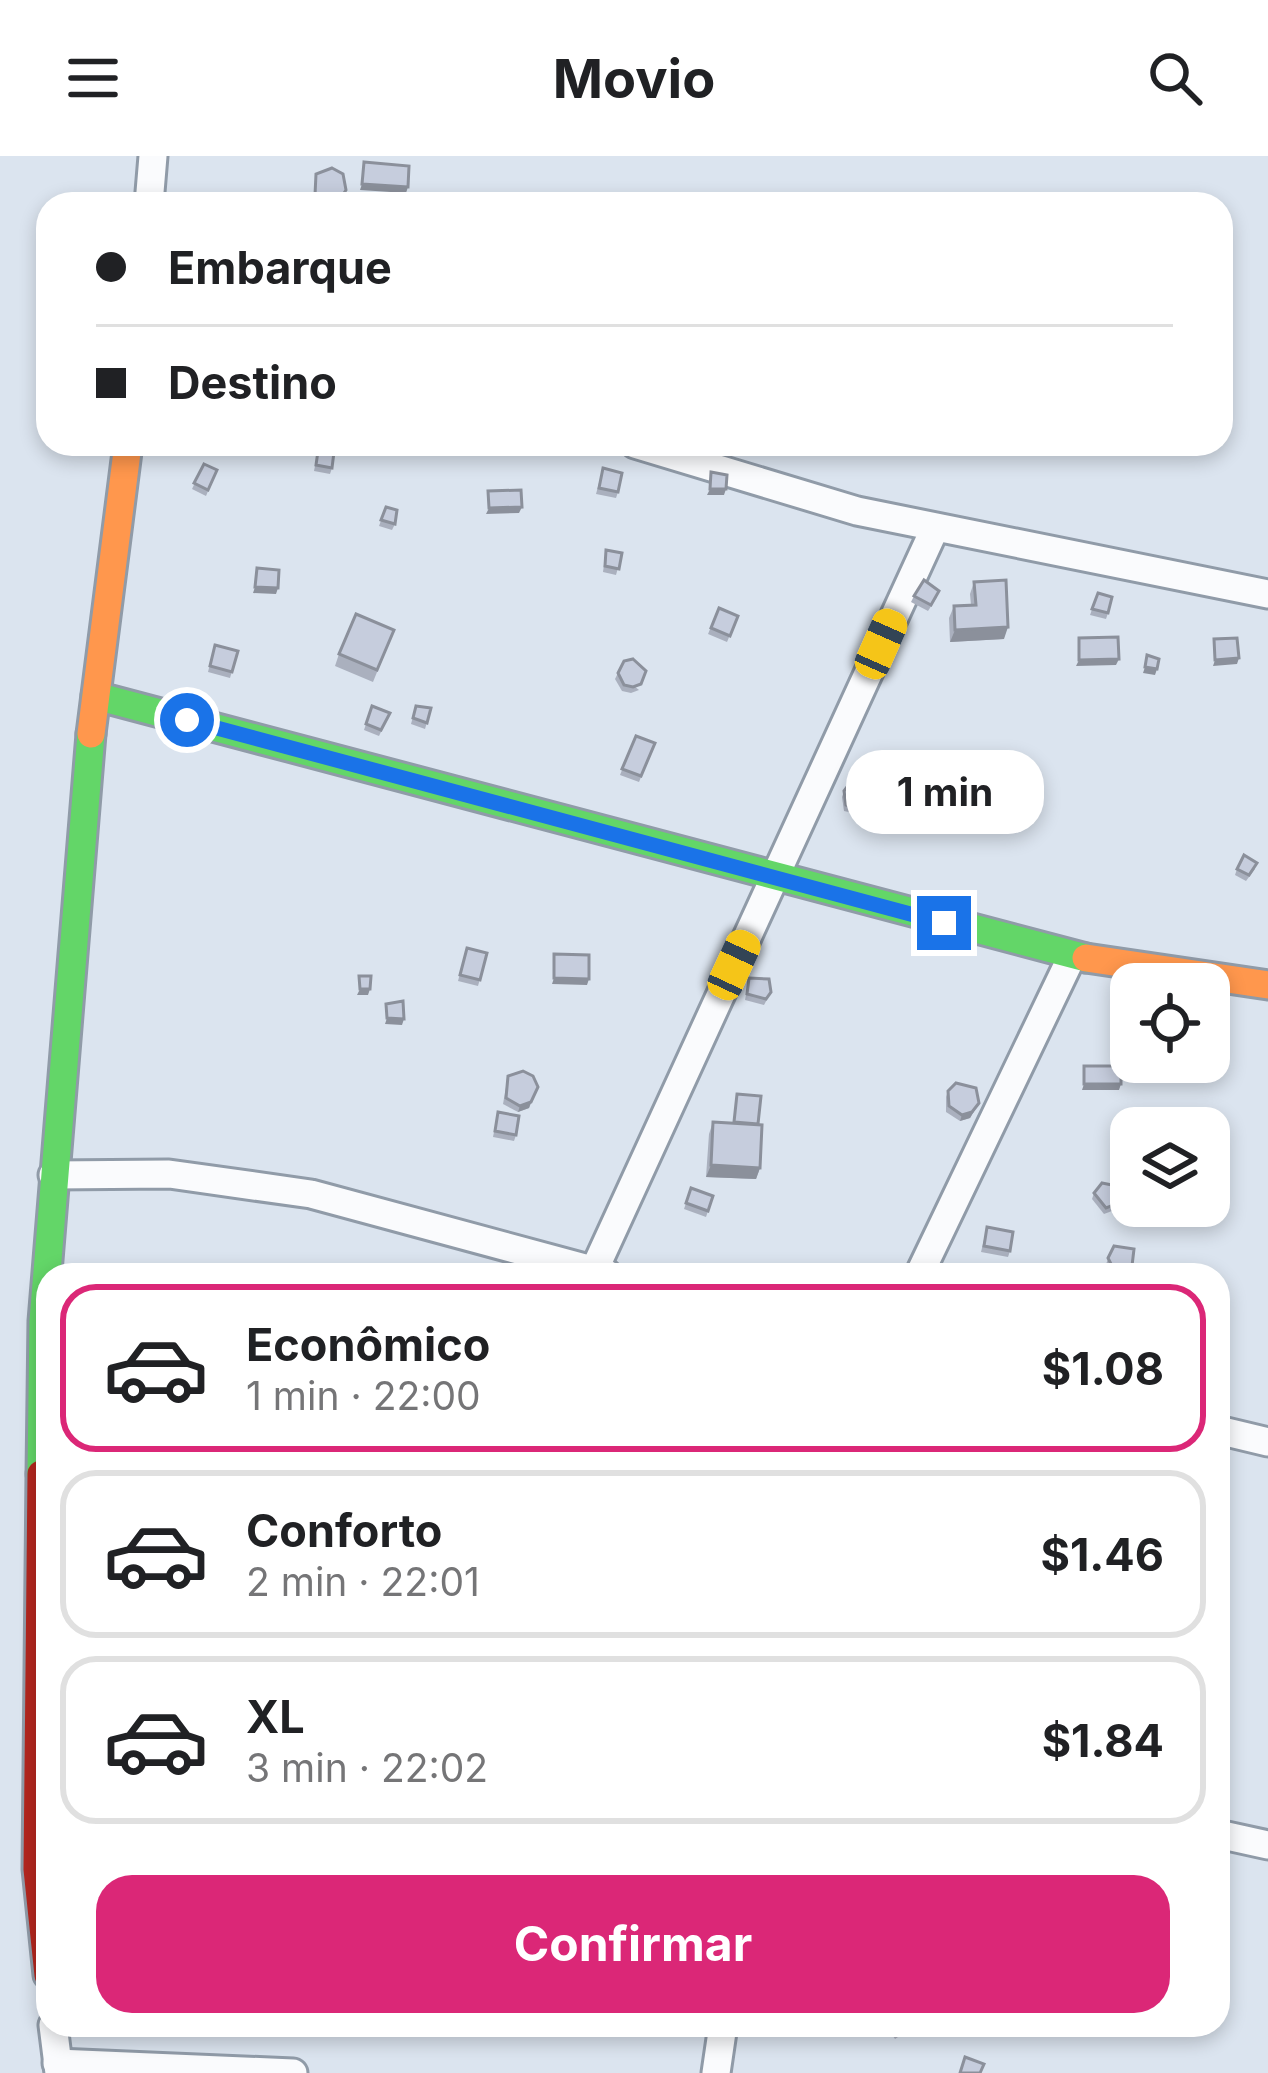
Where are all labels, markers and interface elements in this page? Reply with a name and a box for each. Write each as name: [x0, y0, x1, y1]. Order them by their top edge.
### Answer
icon: menu: [60, 45, 126, 111]
icon: search: [1142, 45, 1208, 111]
text: Movio: [553, 46, 715, 111]
text: Embarque: [168, 240, 392, 295]
text: Destino: [168, 355, 337, 410]
car: [850, 604, 912, 684]
route start: [160, 693, 214, 747]
callout: 1 min: [845, 749, 1043, 833]
text: 1 min: [897, 768, 993, 815]
route end: [917, 896, 971, 950]
car: [702, 925, 766, 1005]
map controls: [1110, 963, 1230, 1227]
button: locate: [1110, 963, 1230, 1083]
button: layers: [1110, 1107, 1230, 1227]
icon: car: [102, 1314, 210, 1422]
text: Econômico: [246, 1317, 490, 1372]
text: $1.08: [1042, 1341, 1164, 1396]
text: 1 min · 22:00: [246, 1372, 481, 1419]
icon: car: [102, 1500, 210, 1608]
text: Conforto: [246, 1503, 442, 1558]
text: $1.46: [1040, 1527, 1164, 1582]
text: 2 min · 22:01: [246, 1558, 480, 1605]
icon: car: [102, 1686, 210, 1794]
text: XL: [246, 1689, 305, 1744]
text: $1.84: [1042, 1713, 1164, 1768]
text: 3 min · 22:02: [246, 1744, 488, 1791]
button: Confirmar: [96, 1875, 1170, 2013]

